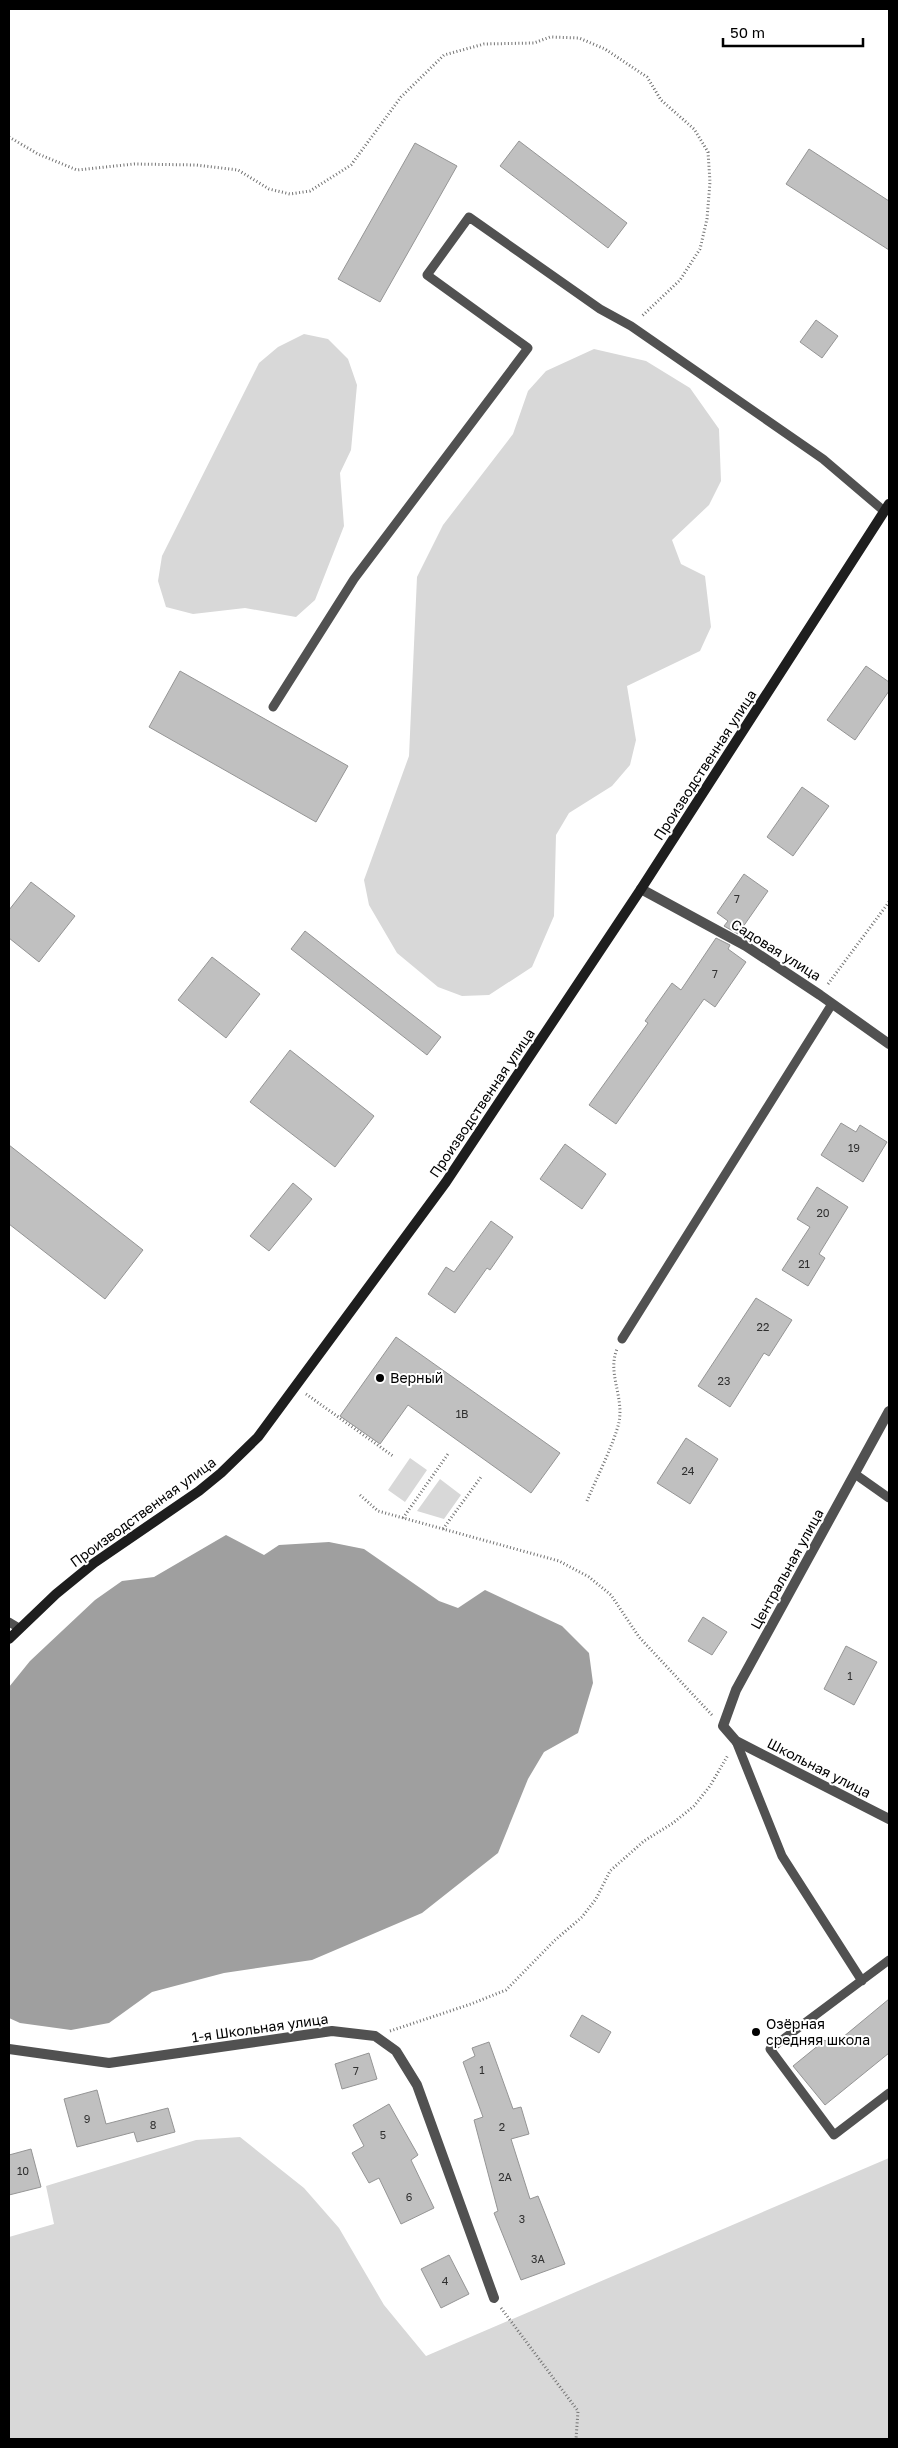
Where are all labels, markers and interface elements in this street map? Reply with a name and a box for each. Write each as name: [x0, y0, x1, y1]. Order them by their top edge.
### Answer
scale bar: [723, 15, 863, 47]
text: 50 m: [730, 23, 765, 41]
street label: Производственная улица: [650, 686, 760, 843]
house number: 7: [734, 892, 740, 905]
street label: Садовая улица: [728, 915, 824, 984]
house number: 7: [712, 967, 718, 980]
street label: Производственная улица: [425, 1025, 538, 1180]
house number: 19: [848, 1141, 860, 1154]
house number: 20: [816, 1206, 830, 1219]
house number: 21: [798, 1257, 810, 1270]
house number: 22: [757, 1320, 769, 1333]
place label: Верный: [390, 1369, 443, 1386]
marker: Верный: [374, 1372, 386, 1384]
house number: 23: [718, 1374, 730, 1387]
house number: 1В: [456, 1407, 468, 1420]
street label: Производственная улица: [66, 1453, 219, 1570]
house number: 24: [681, 1464, 695, 1477]
street label: Центральная улица: [746, 1506, 827, 1632]
house number: 1: [847, 1669, 853, 1682]
street label: Школьная улица: [765, 1734, 874, 1801]
street label: 1-я Школьная улица: [191, 2010, 329, 2046]
place label: Озёрная средняя школа: [766, 2015, 870, 2048]
marker: Озёрная средняя школа: [750, 2026, 762, 2038]
house number: 1: [479, 2063, 485, 2076]
house number: 7: [353, 2064, 359, 2077]
house number: 9: [84, 2112, 90, 2125]
house number: 8: [150, 2118, 157, 2131]
house number: 2: [499, 2120, 505, 2133]
house number: 5: [380, 2128, 386, 2141]
house number: 10: [17, 2164, 29, 2177]
house number: 2А: [498, 2170, 513, 2183]
house number: 6: [406, 2190, 413, 2203]
house number: 3: [519, 2212, 525, 2225]
house number: 3А: [531, 2252, 546, 2265]
house number: 4: [442, 2274, 449, 2287]

